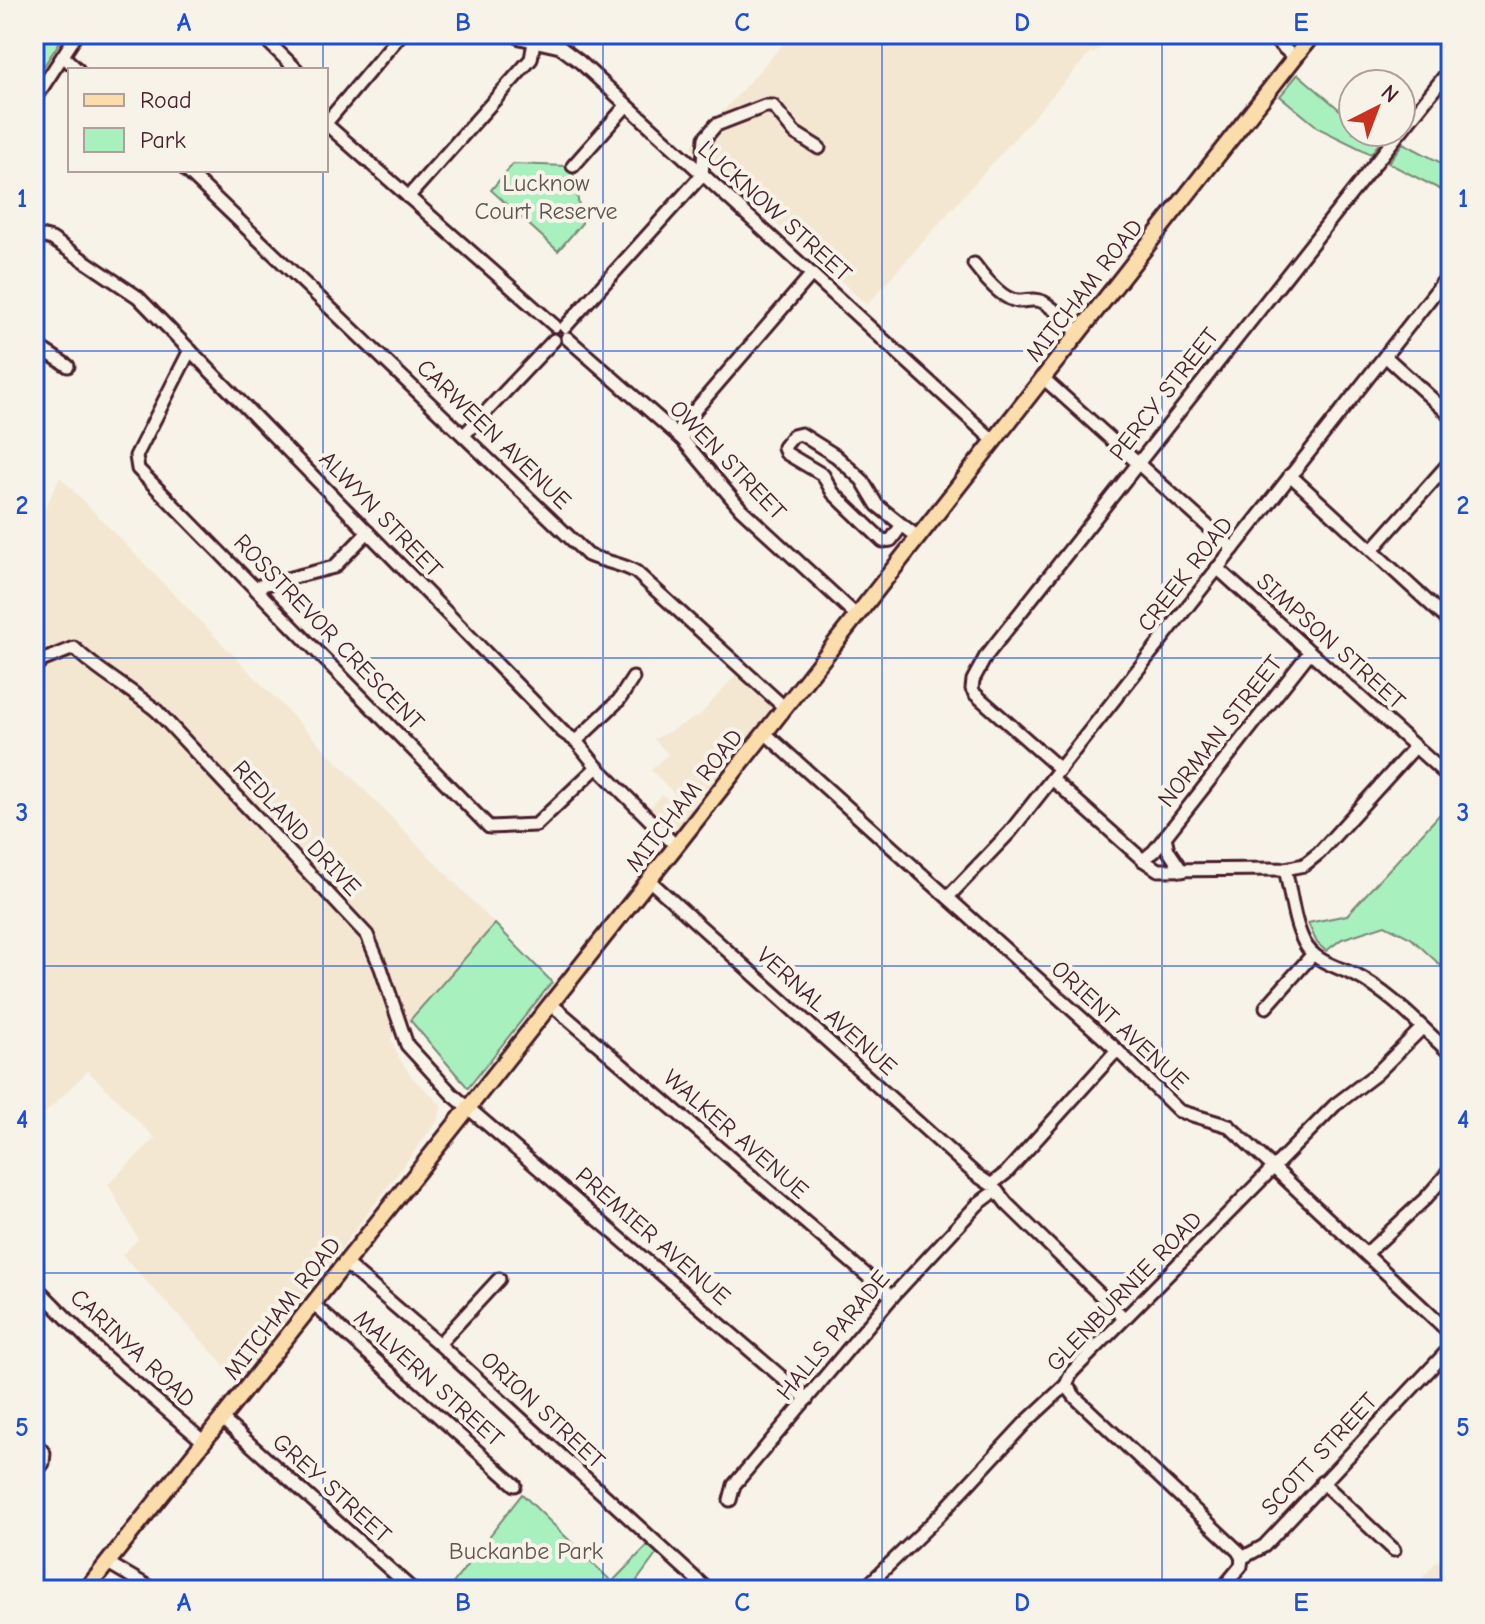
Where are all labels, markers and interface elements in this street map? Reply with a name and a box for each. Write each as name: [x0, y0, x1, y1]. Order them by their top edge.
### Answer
text: A: [177, 8, 192, 38]
text: B: [455, 8, 471, 38]
text: C: [734, 8, 750, 38]
text: D: [1014, 8, 1030, 38]
text: E: [1293, 8, 1309, 38]
legend: [68, 68, 328, 172]
north arrow: [1337, 68, 1417, 148]
text: N: [1376, 79, 1404, 108]
text: Road: [140, 86, 192, 114]
text: Park: [140, 126, 186, 154]
street label: LUCKNOW STREET: [692, 135, 858, 288]
park label: Lucknow Court Reserve: [474, 169, 618, 225]
text: 1: [17, 184, 27, 214]
text: 1: [1458, 184, 1468, 214]
street label: MITCHAM ROAD: [1020, 213, 1148, 367]
street label: PERCY STREET: [1103, 322, 1225, 466]
street label: CARWEEN AVENUE: [411, 353, 577, 515]
street label: OWEN STREET: [664, 394, 792, 526]
street label: ALWYN STREET: [314, 445, 449, 583]
text: 2: [16, 491, 28, 521]
text: 2: [1457, 491, 1469, 521]
street label: CREEK ROAD: [1131, 511, 1239, 637]
street label: ROSSTREVOR CRESCENT: [228, 528, 430, 736]
street label: SIMPSON STREET: [1251, 567, 1411, 715]
street label: NORMAN STREET: [1152, 649, 1288, 812]
street label: MITCHAM ROAD: [620, 723, 748, 877]
street label: REDLAND DRIVE: [227, 755, 367, 901]
text: 3: [16, 798, 28, 828]
text: 3: [1457, 798, 1469, 828]
street label: VERNAL AVENUE: [751, 941, 903, 1081]
street label: ORIENT AVENUE: [1046, 954, 1194, 1096]
street label: WALKER AVENUE: [658, 1063, 814, 1205]
text: 4: [16, 1105, 28, 1135]
text: 4: [1457, 1105, 1469, 1135]
street label: PREMIER AVENUE: [570, 1161, 736, 1311]
street label: GLENBURNIE ROAD: [1040, 1205, 1208, 1377]
street label: MITCHAM ROAD: [218, 1231, 346, 1385]
street label: HALLS PARADE: [771, 1264, 895, 1406]
street label: CARINYA ROAD: [65, 1283, 201, 1413]
street label: MALVERN STREET: [349, 1304, 510, 1453]
street label: ORION STREET: [475, 1345, 611, 1475]
street label: SCOTT STREET: [1255, 1387, 1383, 1521]
text: 5: [15, 1413, 29, 1443]
text: 5: [1456, 1413, 1470, 1443]
street label: GREY STREET: [267, 1427, 397, 1549]
park label: Buckanbe Park: [449, 1537, 604, 1565]
text: A: [177, 1588, 192, 1618]
text: B: [455, 1588, 471, 1618]
text: C: [734, 1588, 750, 1618]
text: D: [1014, 1588, 1030, 1618]
text: E: [1293, 1588, 1309, 1618]

